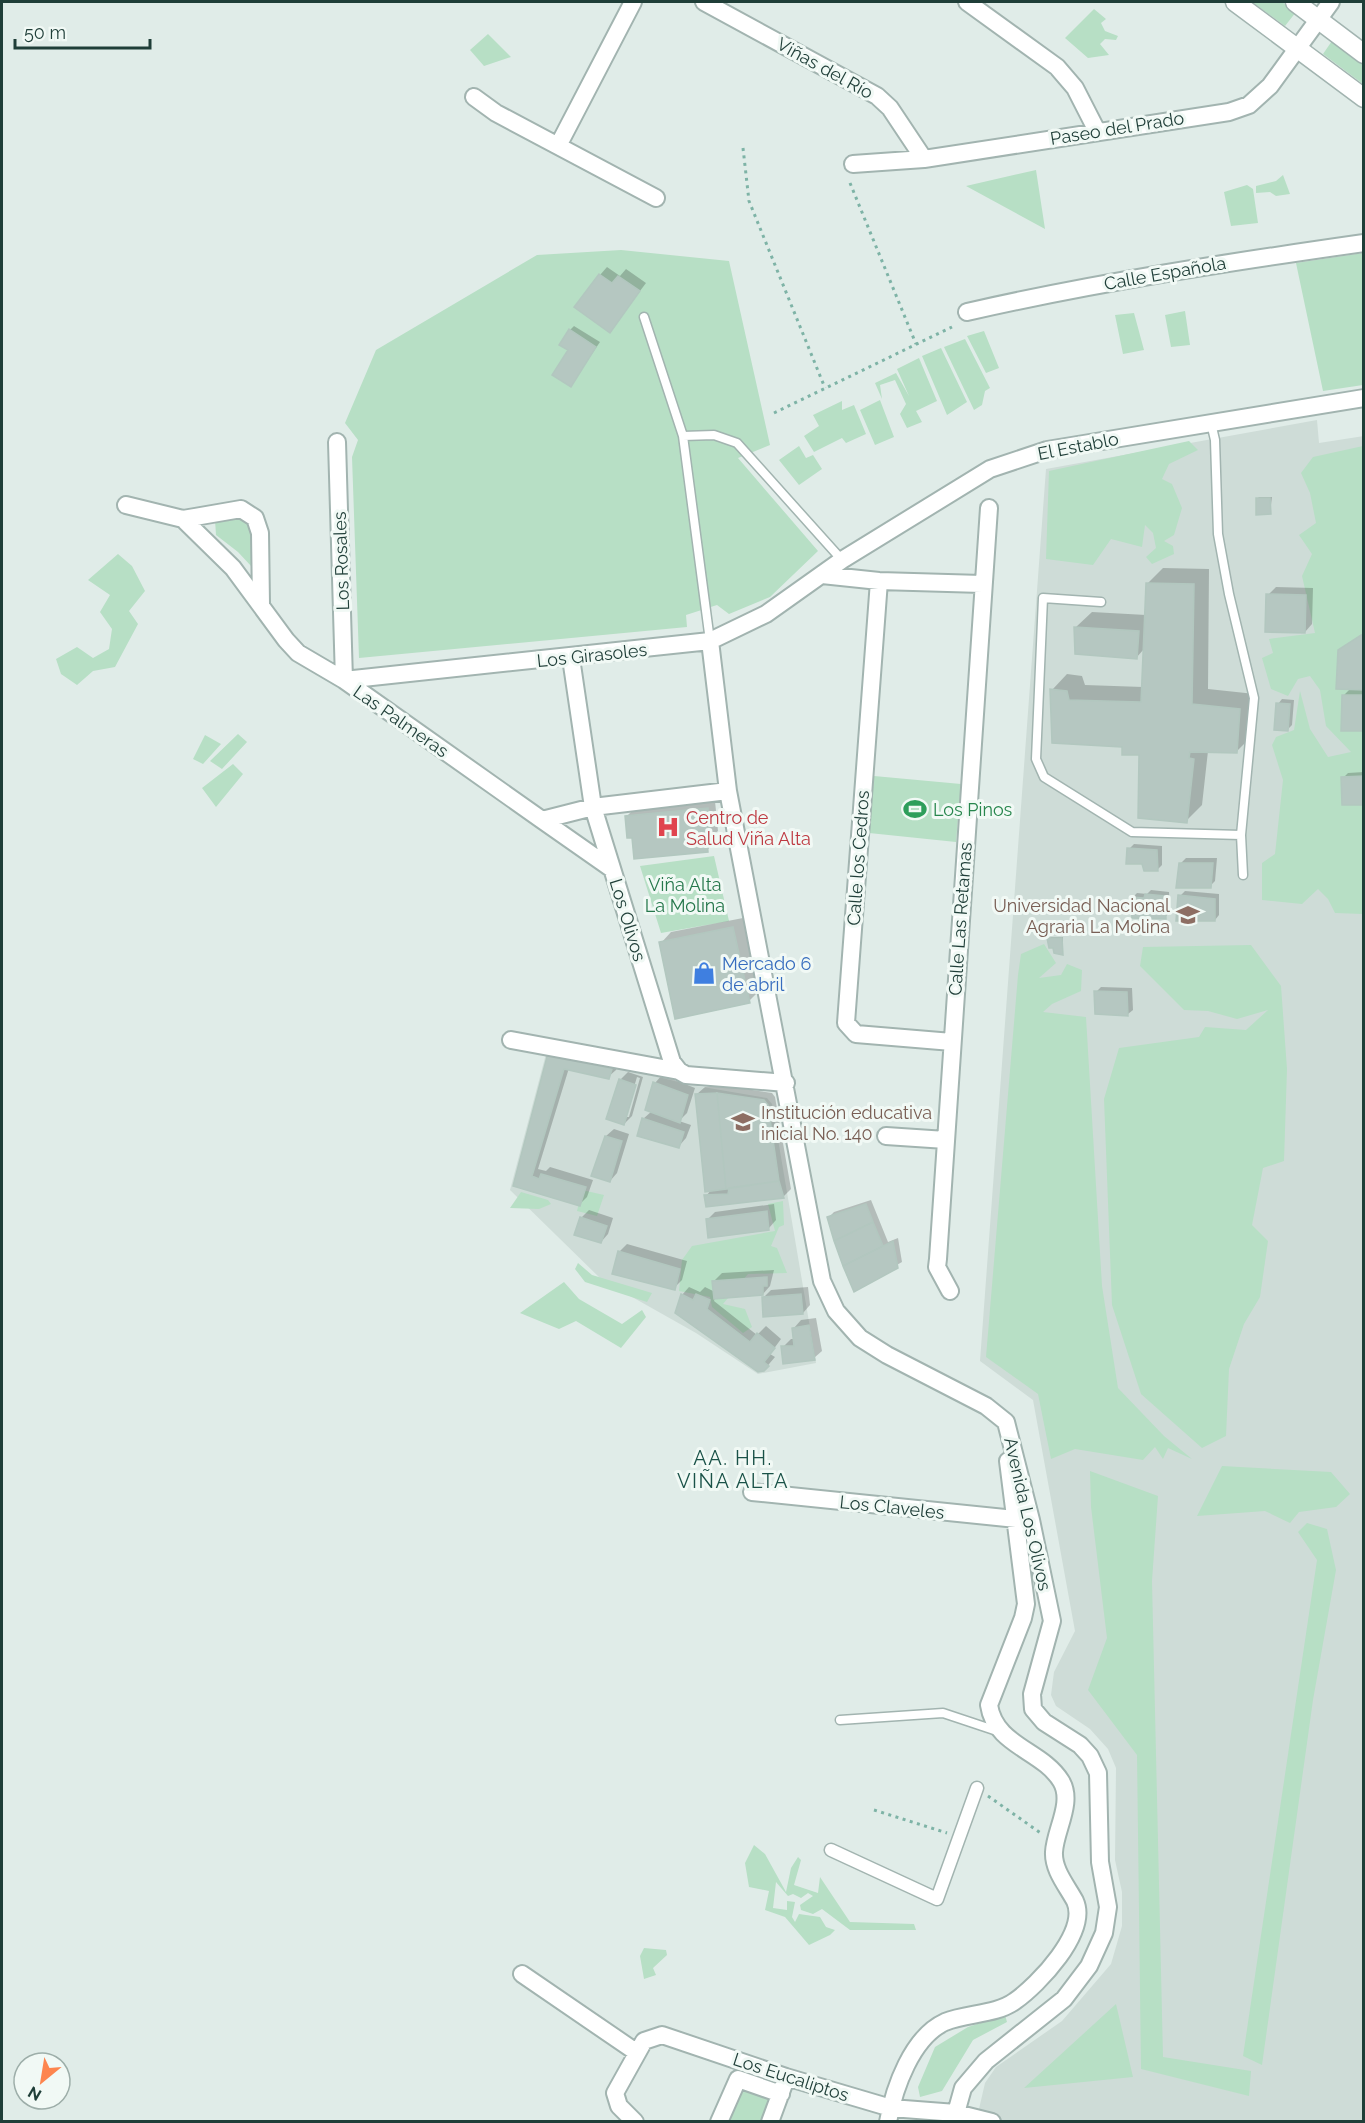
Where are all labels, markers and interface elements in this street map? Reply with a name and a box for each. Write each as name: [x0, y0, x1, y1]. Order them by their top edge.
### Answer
scale bar: [15, 12, 150, 50]
text: 50 m: [24, 22, 66, 43]
street label: Viñas del Río: [773, 33, 877, 103]
street label: Paseo del Prado: [1049, 107, 1186, 149]
street label: Calle Española: [1102, 252, 1228, 294]
street label: El Establo: [1036, 428, 1121, 464]
street label: Los Rosales: [329, 511, 353, 611]
street label: Los Girasoles: [536, 639, 648, 671]
street label: Las Palmeras: [349, 680, 453, 762]
street label: Calle los Cedros: [843, 789, 873, 926]
sports icon: Los Pinos: [902, 796, 928, 822]
place label: Los Pinos: [933, 799, 1013, 820]
place label: Centro de Salud Viña Alta: [686, 807, 811, 849]
hospital icon: Centro de Salud Viña Alta: [655, 814, 681, 840]
street label: Calle Las Retamas: [944, 841, 976, 996]
park label: Viña Alta La Molina: [645, 874, 725, 916]
street label: Los Olivos: [605, 876, 651, 964]
place label: Universidad Nacional Agraria La Molina: [993, 895, 1170, 937]
school or university icon: Universidad Nacional Agraria La Molina: [1175, 902, 1201, 928]
place label: Mercado 6 de abril: [722, 953, 811, 995]
shop icon: Mercado 6 de abril: [691, 960, 717, 986]
place label: Institución educativa inicial No. 140: [761, 1102, 932, 1144]
school or university icon: Institución educativa inicial No. 140: [730, 1109, 756, 1135]
street label: Avenida Los Olivos: [1000, 1435, 1056, 1593]
district label: AA. HH. VIÑA ALTA: [677, 1446, 789, 1493]
street label: Los Claveles: [839, 1491, 946, 1523]
street label: Los Eucaliptos: [730, 2048, 852, 2106]
north arrow: [12, 2051, 72, 2111]
text: N: [25, 2082, 45, 2105]

